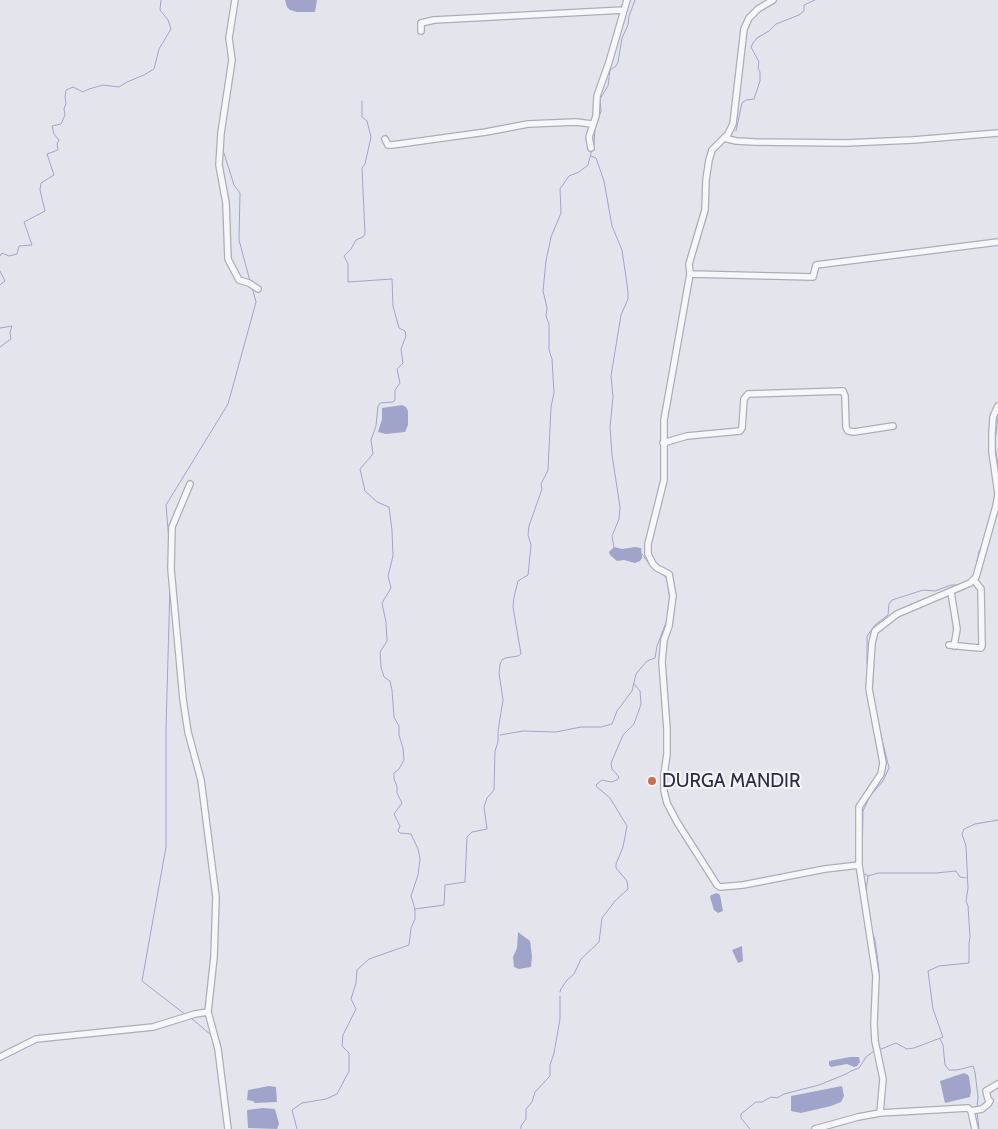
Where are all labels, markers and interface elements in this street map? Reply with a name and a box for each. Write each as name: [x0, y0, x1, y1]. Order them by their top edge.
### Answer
place label: DURGA MANDIR: [662, 770, 800, 792]
marker: DURGA MANDIR: [646, 775, 658, 787]

